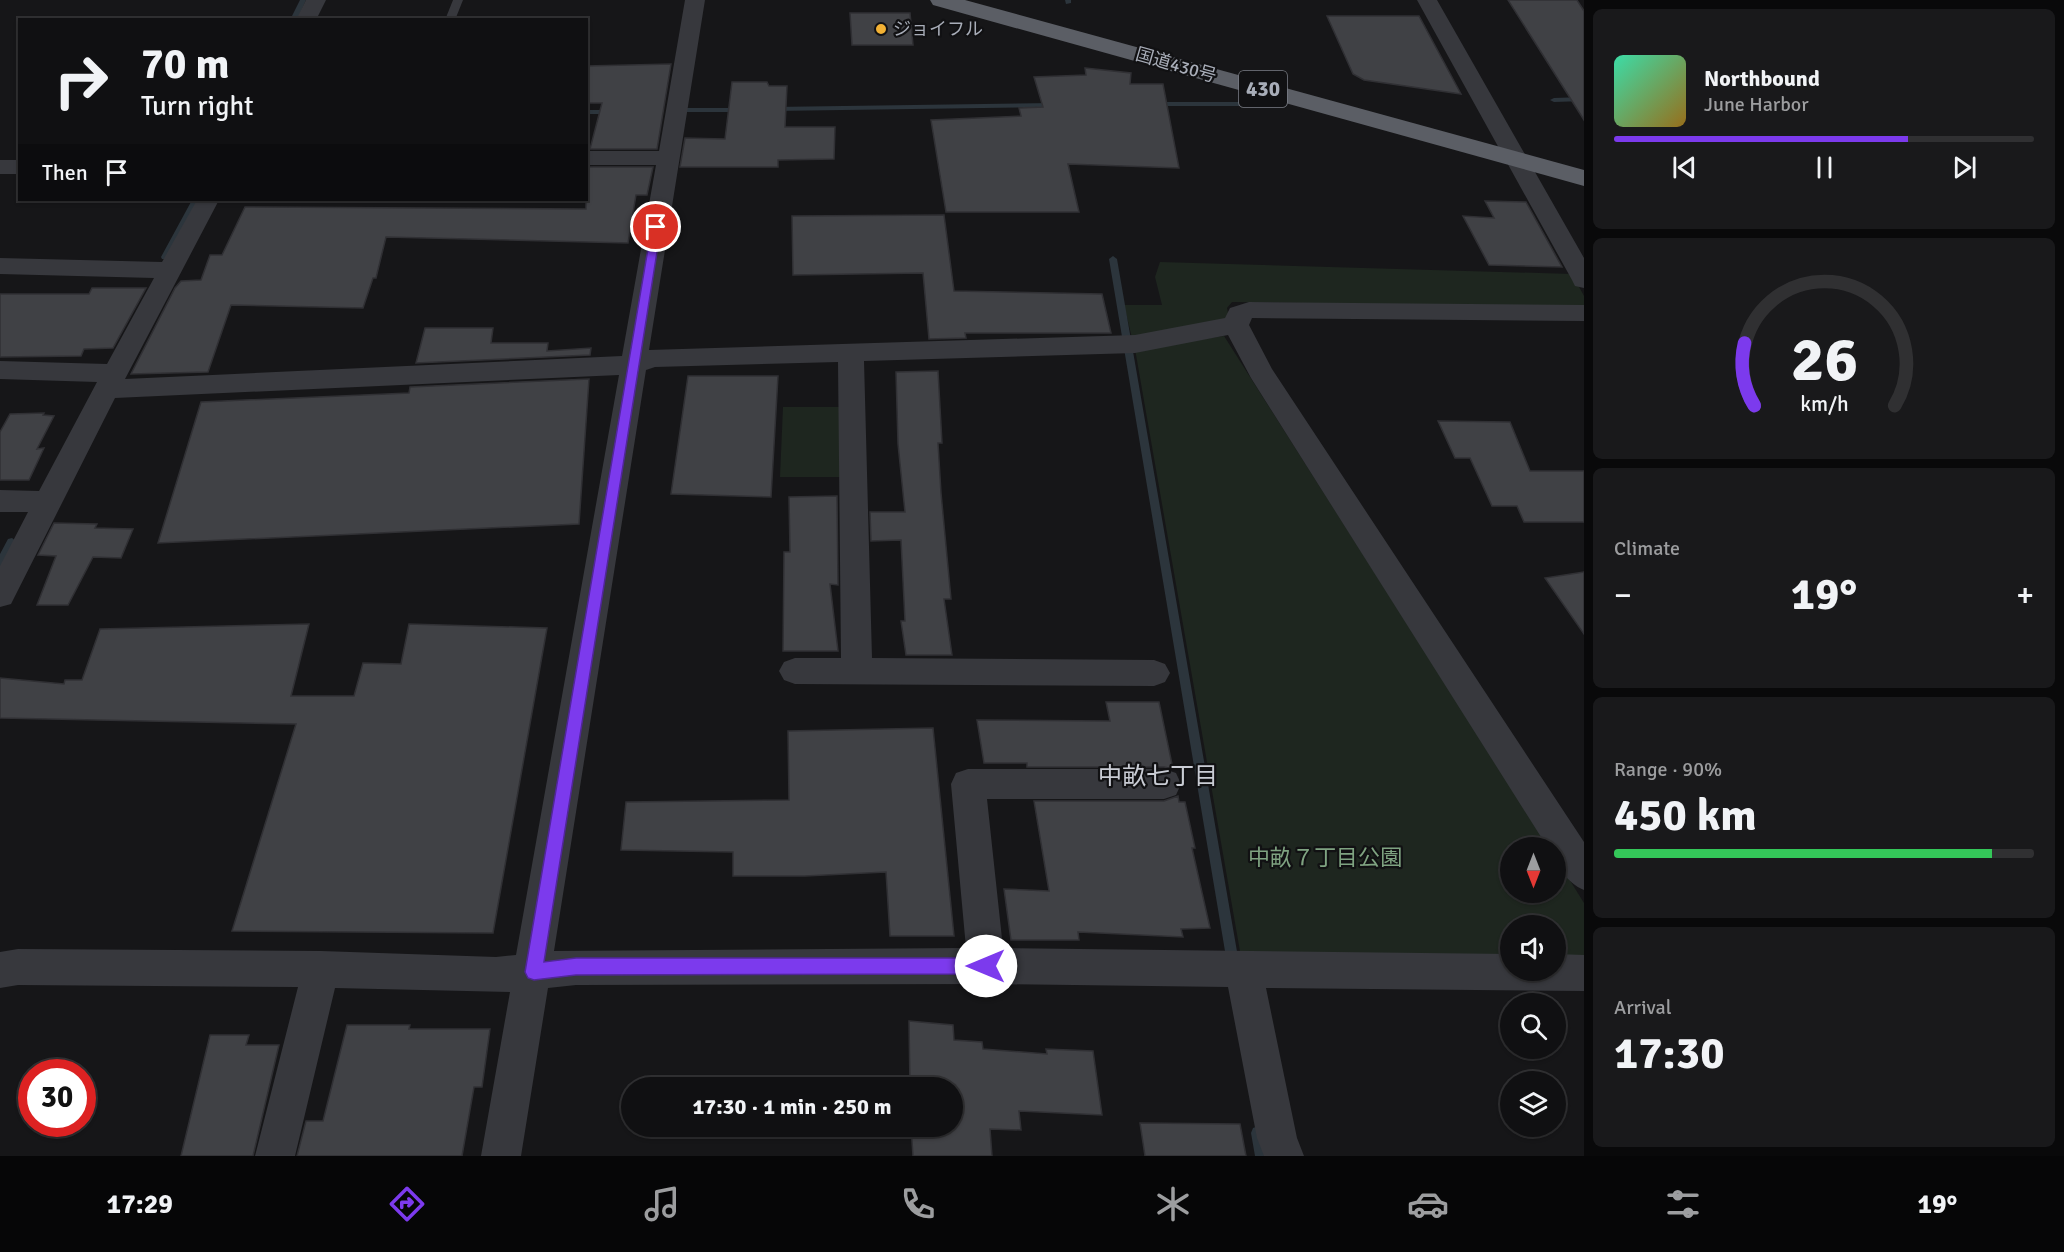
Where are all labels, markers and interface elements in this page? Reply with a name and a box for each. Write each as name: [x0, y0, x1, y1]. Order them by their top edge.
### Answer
place label: ジョイフル: [893, 18, 983, 40]
marker: ジョイフル: [874, 22, 888, 36]
text: 70 m: [141, 39, 230, 90]
icon: right: [42, 42, 120, 120]
street label: 国道430号: [1133, 43, 1219, 87]
text: Northbound: [1704, 65, 1820, 92]
road number: 430: [1239, 71, 1287, 107]
text: Turn right: [141, 90, 254, 123]
text: June Harbor: [1704, 92, 1809, 117]
icon: previous: [1668, 151, 1701, 184]
icon: pause: [1808, 151, 1841, 184]
icon: next: [1948, 151, 1981, 184]
icon: arrive: [100, 156, 133, 189]
text: Then: [42, 159, 88, 186]
pin: [630, 201, 681, 252]
icon: arrive: [639, 210, 672, 243]
text: 26: [1790, 321, 1858, 398]
text: km/h: [1800, 391, 1848, 417]
text: Climate: [1614, 536, 1680, 561]
text: 19°: [1791, 567, 1857, 622]
text: −: [1614, 575, 1632, 616]
text: +: [2016, 575, 2034, 616]
text: Range · 90%: [1614, 757, 1722, 782]
district label: 中畝七丁目: [1098, 761, 1218, 791]
text: 450 km: [1614, 788, 1757, 843]
north arrow: [1500, 837, 1566, 903]
map controls: [1500, 837, 1566, 1137]
park label: 中畝７丁目公園: [1248, 844, 1402, 871]
button: sound: [1500, 915, 1566, 981]
position arrow: [954, 934, 1018, 998]
button: search: [1500, 993, 1566, 1059]
text: Arrival: [1614, 995, 1672, 1020]
text: 17:30: [1614, 1026, 1724, 1081]
speed limit sign: 30: [18, 1059, 96, 1137]
button: layers: [1500, 1071, 1566, 1137]
text: 17:30 · 1 min · 250 m: [692, 1093, 892, 1120]
icon: directions: [386, 1183, 428, 1225]
icon: music: [641, 1183, 683, 1225]
icon: phone: [897, 1183, 939, 1225]
icon: climate: [1152, 1183, 1194, 1225]
icon: car: [1407, 1183, 1449, 1225]
icon: filters: [1662, 1183, 1704, 1225]
text: 17:29: [107, 1188, 173, 1221]
text: 19°: [1917, 1188, 1957, 1221]

